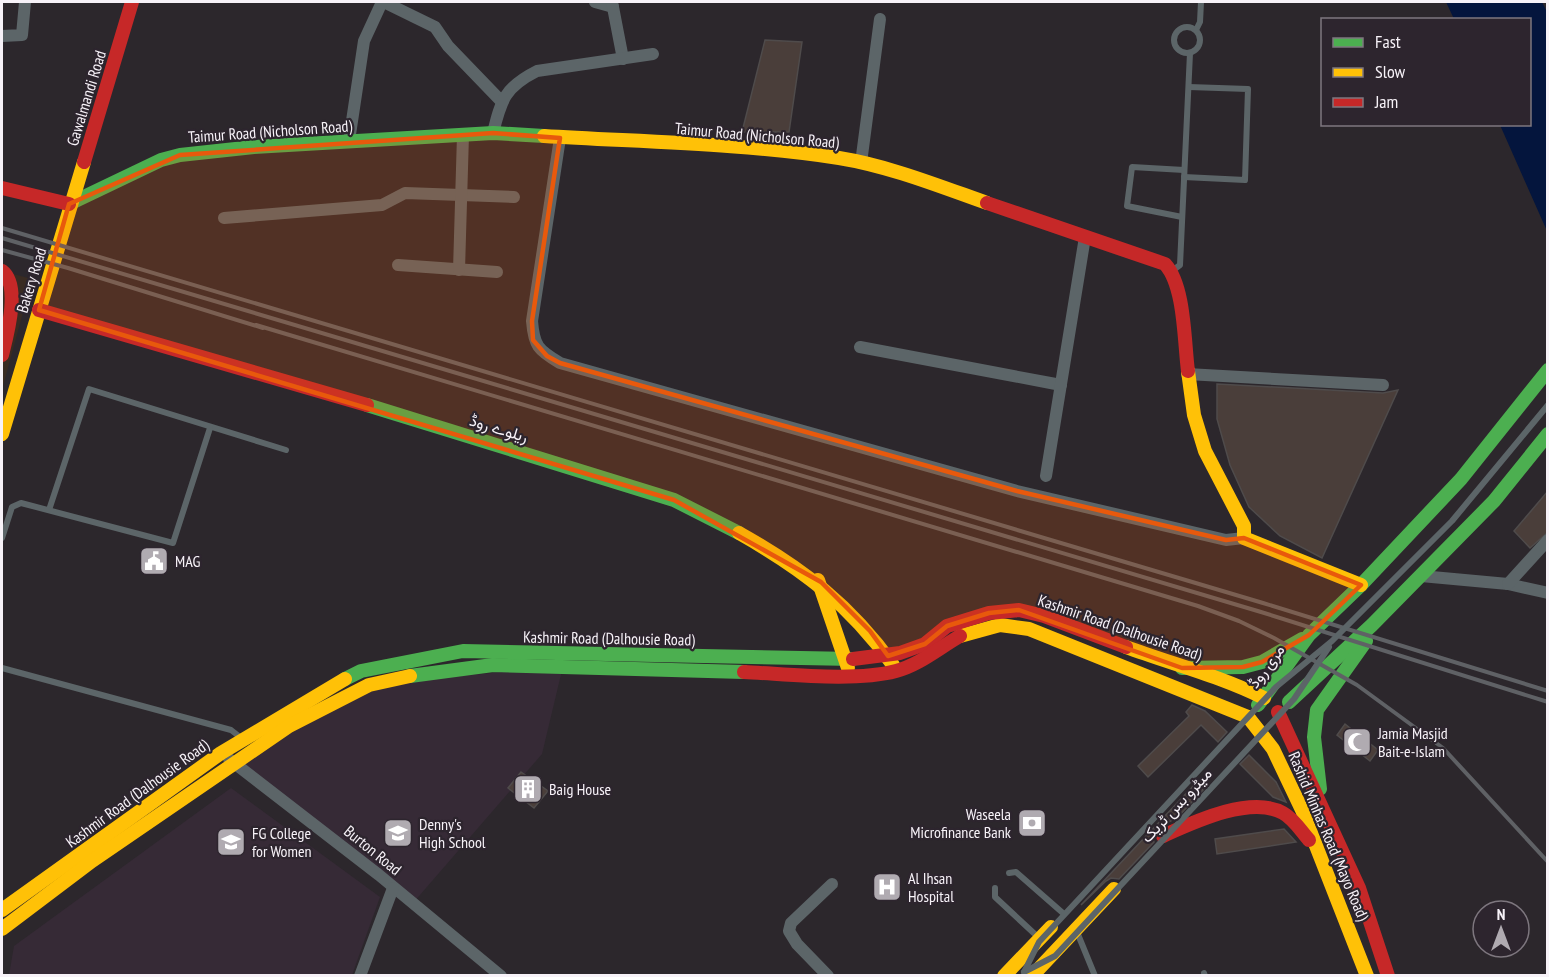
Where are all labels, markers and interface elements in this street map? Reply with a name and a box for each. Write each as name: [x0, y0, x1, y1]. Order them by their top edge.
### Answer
legend: [1321, 18, 1531, 126]
text: Fast: [1375, 30, 1401, 53]
street label: Gawalmandi Road: [62, 48, 110, 148]
text: Slow: [1375, 60, 1406, 83]
text: Jam: [1374, 90, 1398, 113]
street label: Taimur Road (Nicholson Road): [187, 115, 353, 147]
street label: Taimur Road (Nicholson Road): [674, 118, 840, 152]
street label: Bakery Road: [12, 245, 50, 315]
street label: ریلوے روڈ: [467, 410, 531, 447]
public building icon: MAG: [138, 545, 170, 577]
place label: MAG: [175, 551, 200, 571]
street label: Kashmir Road (Dalhousie Road): [1036, 590, 1205, 665]
street label: Kashmir Road (Dalhousie Road): [523, 627, 695, 650]
street label: مری روڈ: [1243, 640, 1289, 692]
place label: Jamia Masjid Bait-e-Islam: [1377, 723, 1448, 761]
mosque icon: Jamia Masjid Bait-e-Islam: [1341, 726, 1373, 758]
street label: Kashmir Road (Dalhousie Road): [62, 734, 213, 852]
street label: Rashid Minhas Road (Mayo Road): [1284, 749, 1374, 924]
street label: میٹرو بس ٹریک: [1136, 763, 1216, 847]
building icon: Baig House: [512, 773, 544, 805]
place label: Baig House: [549, 779, 611, 799]
place label: Waseela Microfinance Bank: [910, 804, 1012, 842]
bank icon: Waseela Microfinance Bank: [1016, 807, 1048, 839]
place label: Denny's High School: [419, 814, 486, 852]
school or university icon: Denny's High School: [382, 817, 414, 849]
street label: Burton Road: [340, 821, 406, 879]
place label: FG College for Women: [252, 823, 312, 861]
school or university icon: FG College for Women: [215, 826, 247, 858]
place label: Al Ihsan Hospital: [908, 868, 954, 906]
hospital icon: Al Ihsan Hospital: [871, 871, 903, 903]
north arrow: [1471, 899, 1531, 959]
text: N: [1497, 904, 1505, 924]

